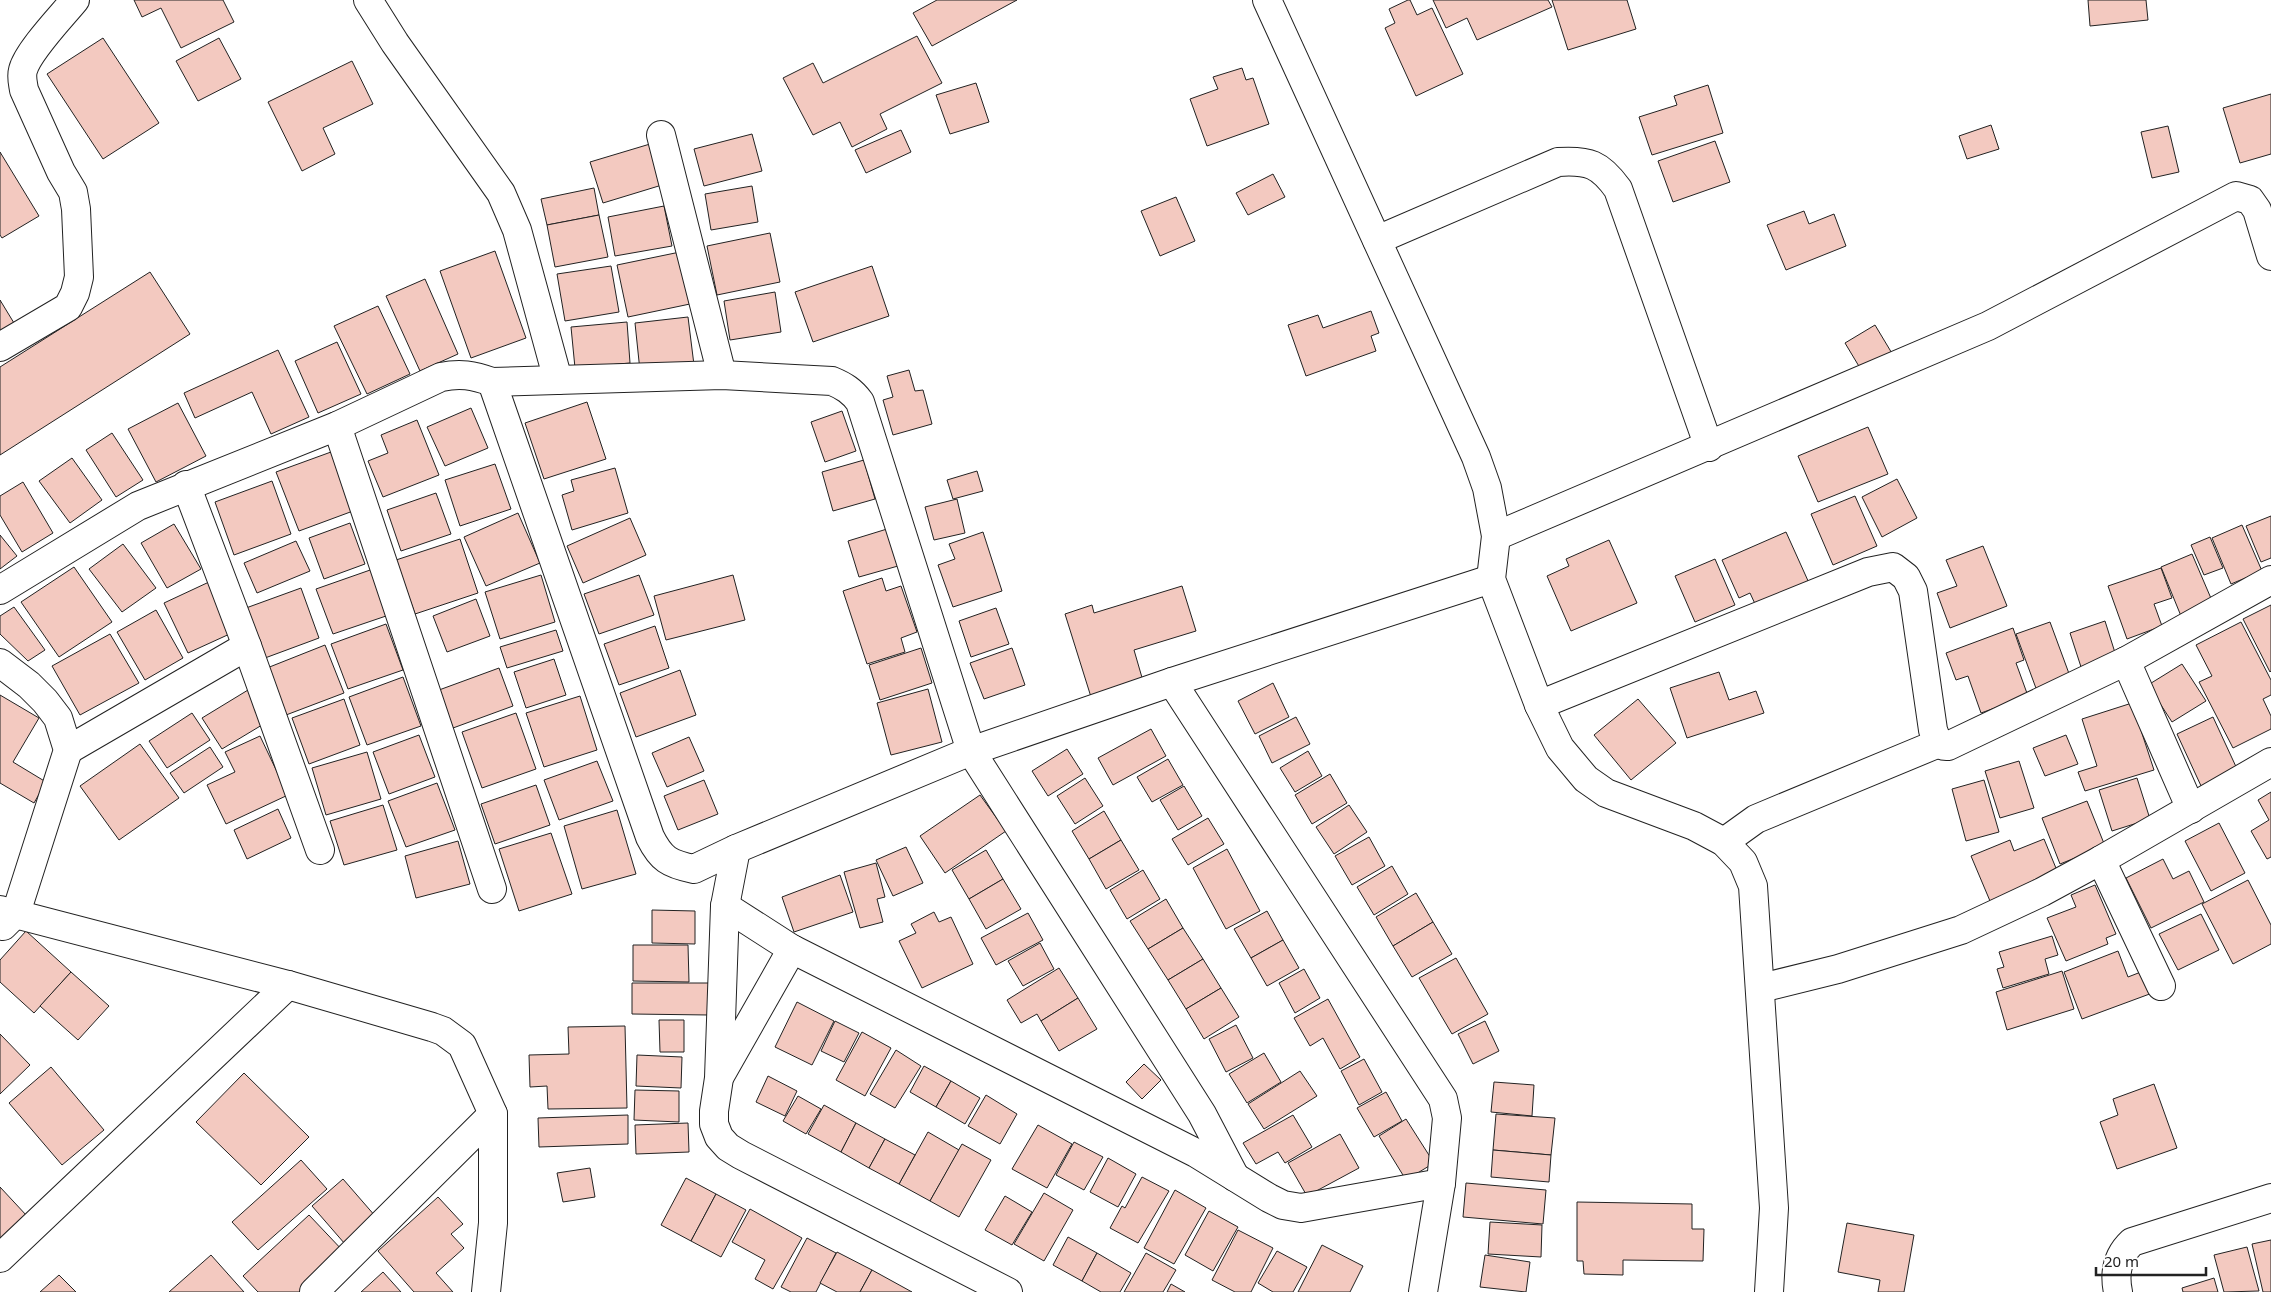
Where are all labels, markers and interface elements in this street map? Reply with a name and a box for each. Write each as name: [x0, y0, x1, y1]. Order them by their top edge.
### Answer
scale bar: [2096, 1244, 2206, 1276]
text: 20 m: [2104, 1251, 2139, 1271]

